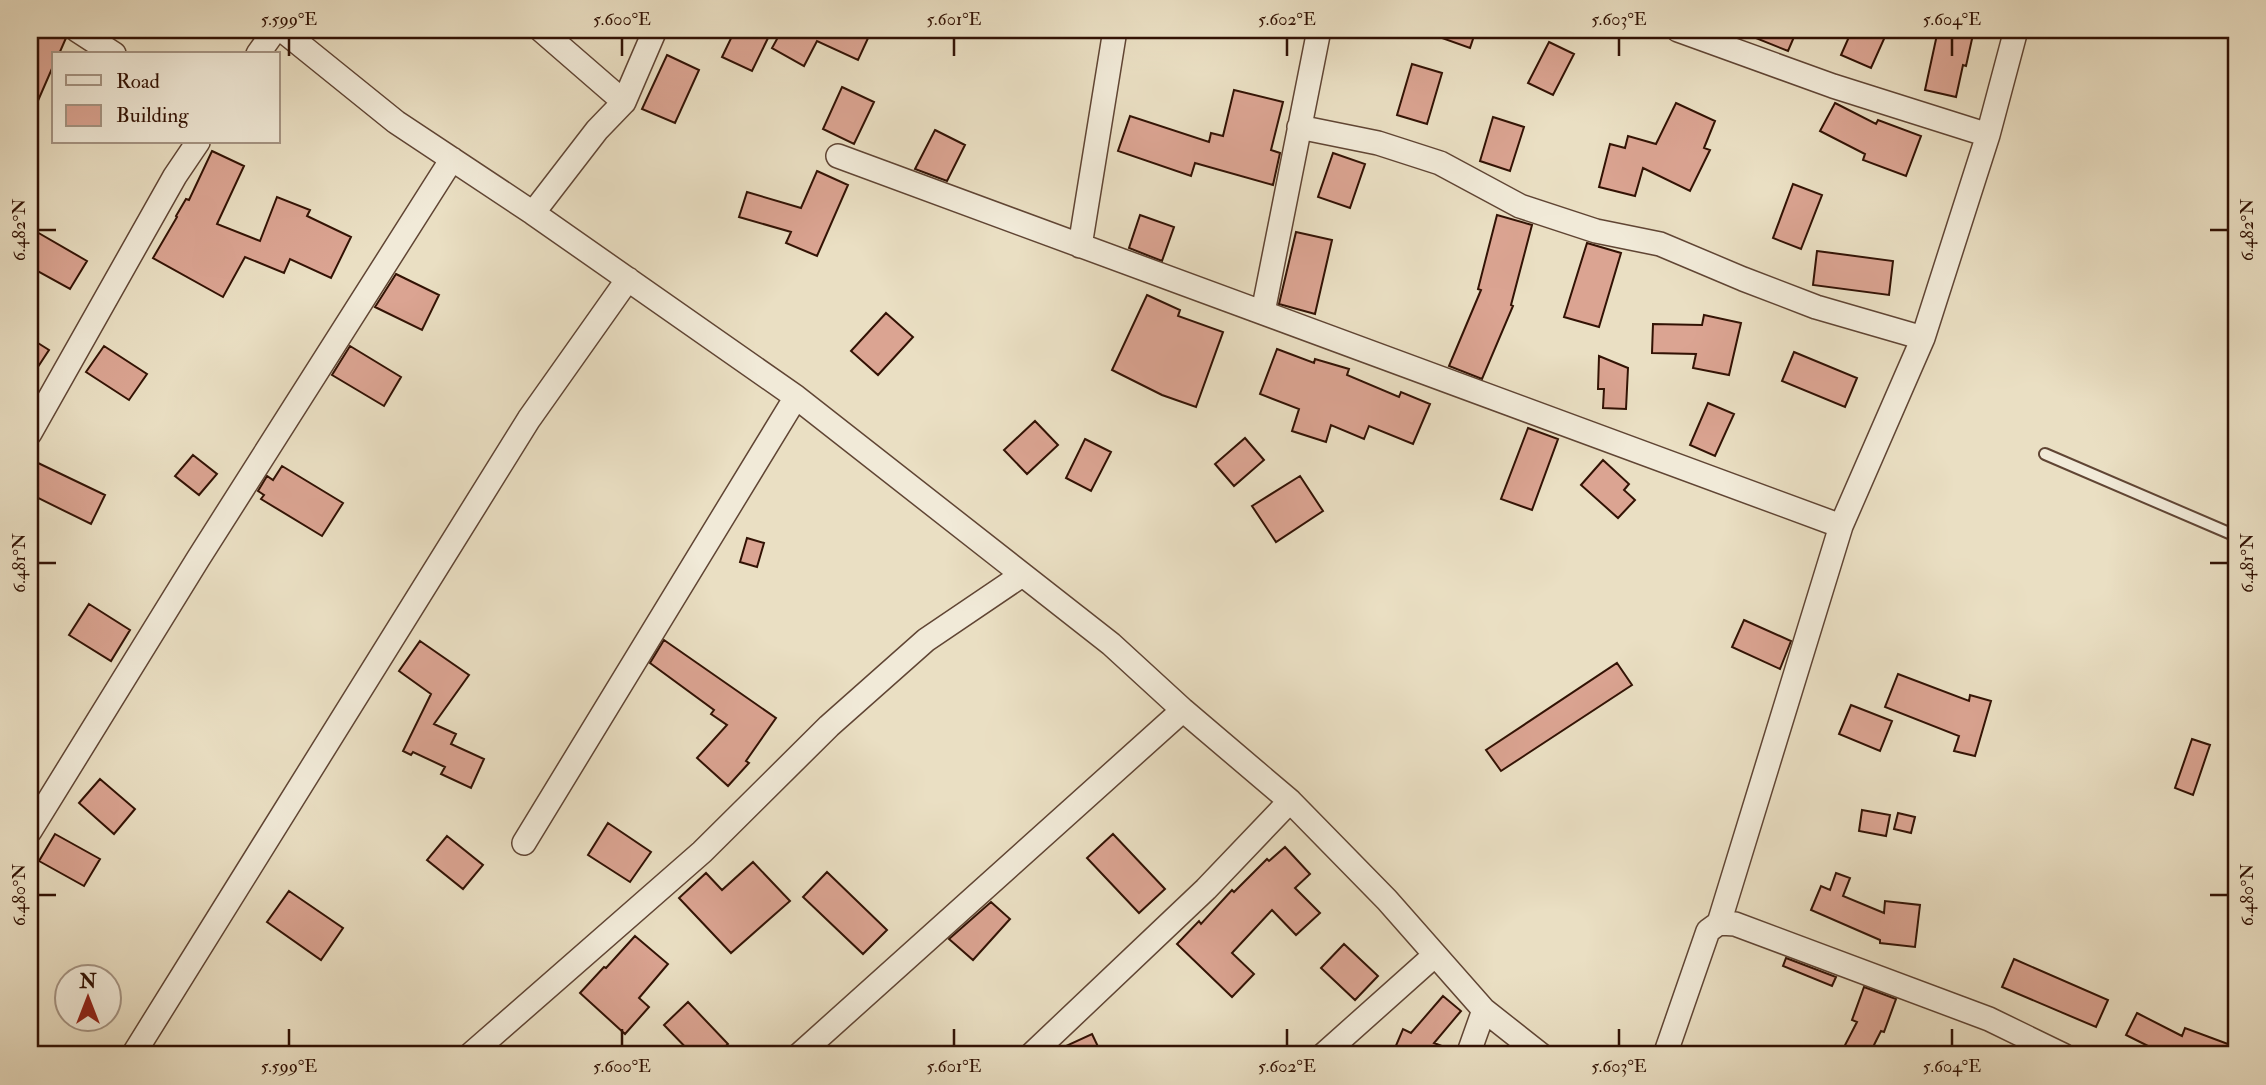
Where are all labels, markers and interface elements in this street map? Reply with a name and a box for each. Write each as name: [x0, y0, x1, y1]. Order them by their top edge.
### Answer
text: 5.599°E: [261, 8, 317, 31]
text: 5.600°E: [593, 8, 651, 31]
text: 5.601°E: [926, 8, 982, 31]
text: 5.602°E: [1258, 8, 1316, 31]
text: 5.603°E: [1591, 8, 1647, 31]
text: 5.604°E: [1923, 8, 1981, 31]
legend: [52, 52, 280, 144]
text: Road: [116, 68, 161, 95]
text: Building: [116, 102, 189, 129]
text: 6.482°N: [8, 199, 31, 261]
text: 6.482°N: [2236, 199, 2259, 261]
text: 6.481°N: [8, 533, 31, 593]
text: 6.481°N: [2236, 533, 2259, 593]
text: 6.480°N: [8, 864, 31, 926]
text: 6.480°N: [2236, 864, 2259, 926]
north arrow: [52, 962, 122, 1032]
text: N: [78, 970, 97, 994]
text: 5.599°E: [261, 1055, 317, 1078]
text: 5.600°E: [593, 1055, 651, 1078]
text: 5.601°E: [926, 1055, 982, 1078]
text: 5.602°E: [1258, 1055, 1316, 1078]
text: 5.603°E: [1591, 1055, 1647, 1078]
text: 5.604°E: [1923, 1055, 1981, 1078]

